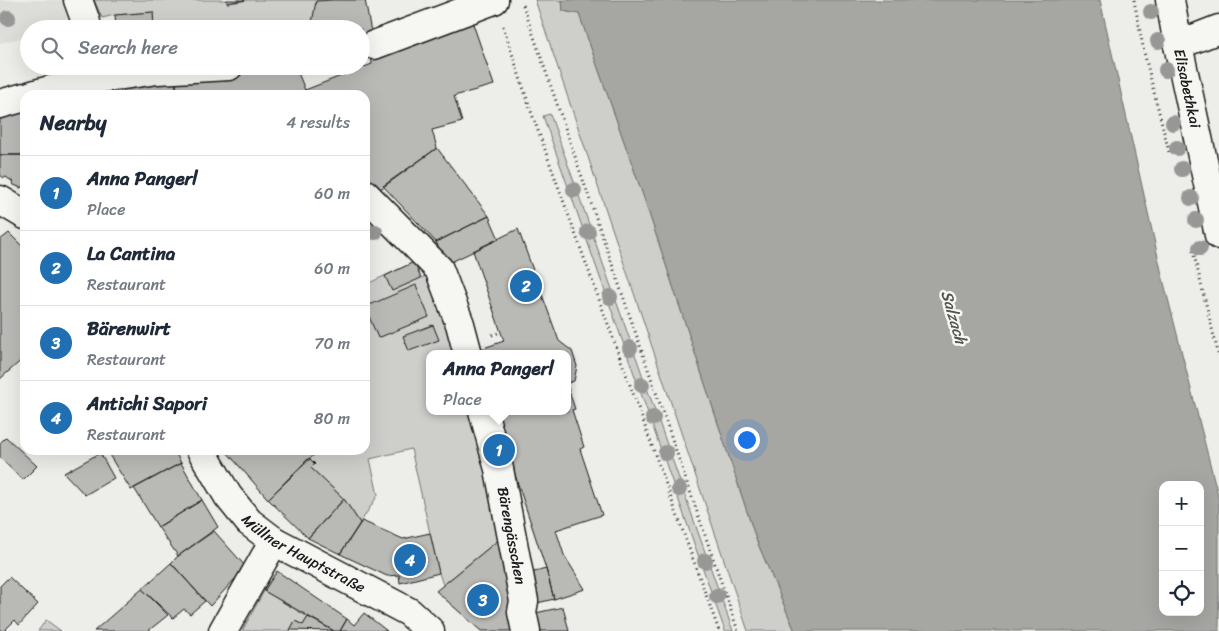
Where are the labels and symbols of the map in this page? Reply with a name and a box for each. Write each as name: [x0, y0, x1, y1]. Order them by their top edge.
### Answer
street label: Elisabethkai: [1166, 46, 1209, 131]
pin: 2: [510, 267, 542, 305]
water label: Salzach: [933, 287, 976, 349]
your location: [734, 427, 760, 453]
pin: 1: [483, 431, 515, 469]
street label: Bärengässchen: [490, 485, 534, 587]
street label: Müllner Hauptstraße: [235, 508, 371, 600]
pin: 4: [394, 541, 426, 579]
pin: 3: [467, 581, 499, 619]

